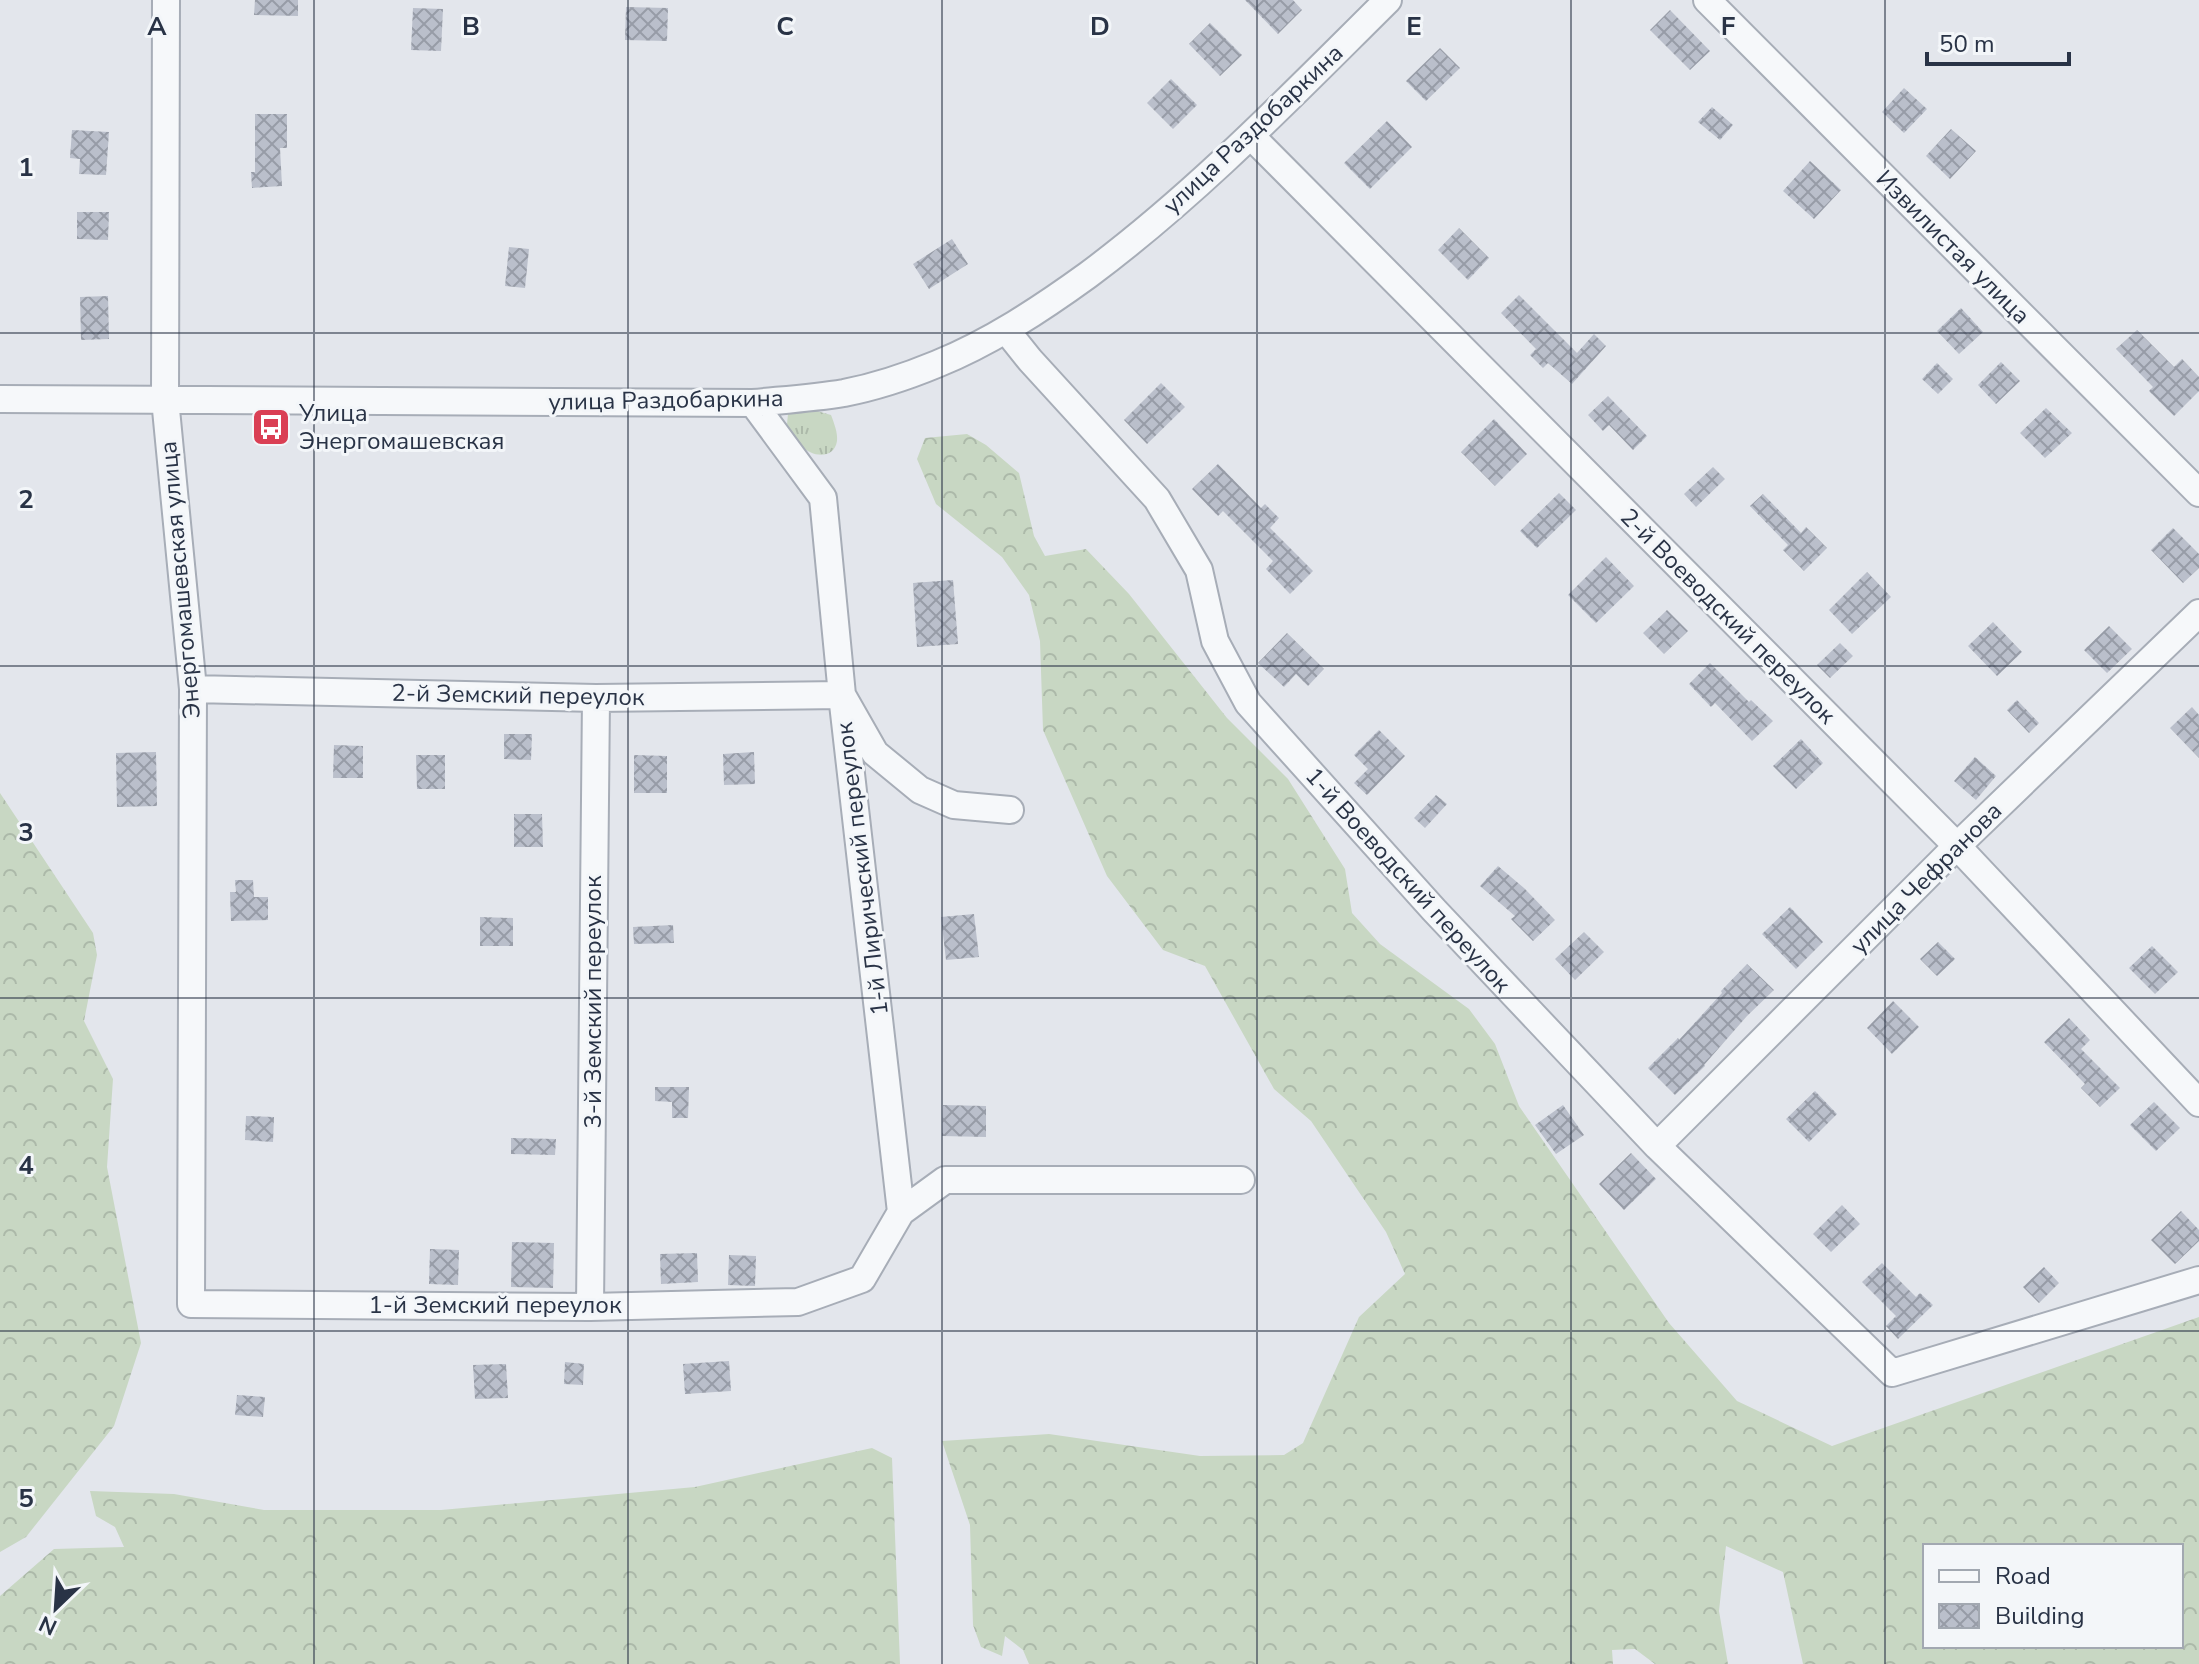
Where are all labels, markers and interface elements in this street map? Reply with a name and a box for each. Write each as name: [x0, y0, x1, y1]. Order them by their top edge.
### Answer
text: A: [147, 9, 167, 44]
text: B: [462, 9, 480, 44]
text: C: [776, 9, 794, 44]
text: D: [1090, 9, 1110, 44]
text: E: [1406, 9, 1422, 44]
text: F: [1721, 9, 1735, 44]
scale bar: [1927, 16, 2069, 66]
text: 50 m: [1939, 28, 1995, 60]
street label: улица Раздобаркина: [1156, 37, 1350, 221]
text: 1: [18, 150, 34, 185]
street label: Извилистая улица: [1869, 163, 2037, 331]
street label: улица Раздобаркина: [548, 382, 784, 418]
place label: Улица Энергомашевская: [298, 397, 504, 457]
bus stop icon: Улица Энергомашевская: [250, 406, 292, 448]
street label: Энергомашевская улица: [152, 440, 208, 720]
text: 2: [18, 482, 34, 517]
street label: 2-й Воеводский переулок: [1613, 501, 1843, 731]
street label: 2-й Земский переулок: [391, 677, 645, 713]
street label: 1-й Лирический переулок: [828, 720, 896, 1017]
street label: 1-й Воеводский переулок: [1298, 761, 1518, 1000]
street label: улица Чефранова: [1843, 795, 2009, 961]
text: 3: [18, 815, 34, 850]
street label: 3-й Земский переулок: [577, 875, 609, 1129]
text: 4: [18, 1148, 34, 1183]
street label: 1-й Земский переулок: [368, 1289, 622, 1321]
text: 5: [18, 1481, 34, 1516]
legend: [1923, 1544, 2183, 1648]
text: Road: [1995, 1560, 2051, 1592]
north arrow: [16, 1568, 96, 1648]
text: Building: [1995, 1600, 2085, 1632]
text: N: [34, 1608, 62, 1642]

